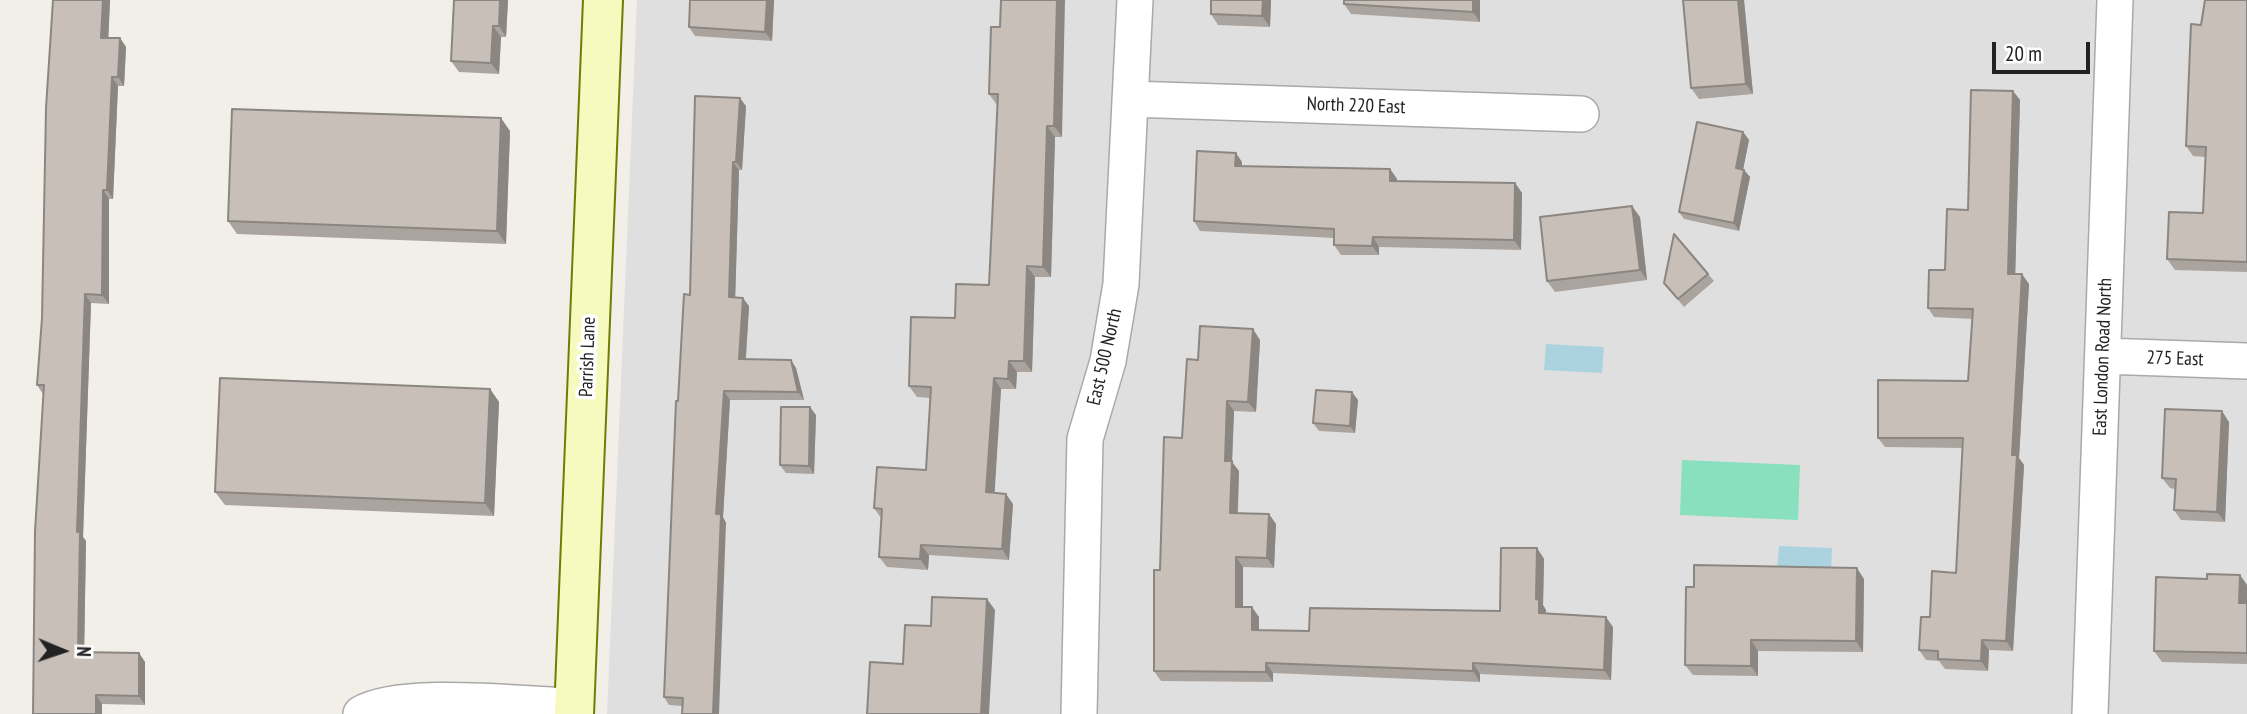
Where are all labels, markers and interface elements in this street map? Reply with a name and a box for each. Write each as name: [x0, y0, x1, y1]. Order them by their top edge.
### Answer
scale bar: [1995, 28, 2093, 72]
text: 20 m: [2005, 40, 2042, 67]
street label: North 220 East: [1306, 93, 1406, 119]
street label: East London Road North: [2089, 278, 2117, 436]
street label: East 500 North: [1083, 306, 1127, 408]
street label: Parrish Lane: [575, 316, 601, 398]
street label: 275 East: [2146, 347, 2204, 371]
north arrow: [28, 616, 98, 686]
text: N: [72, 646, 96, 657]

